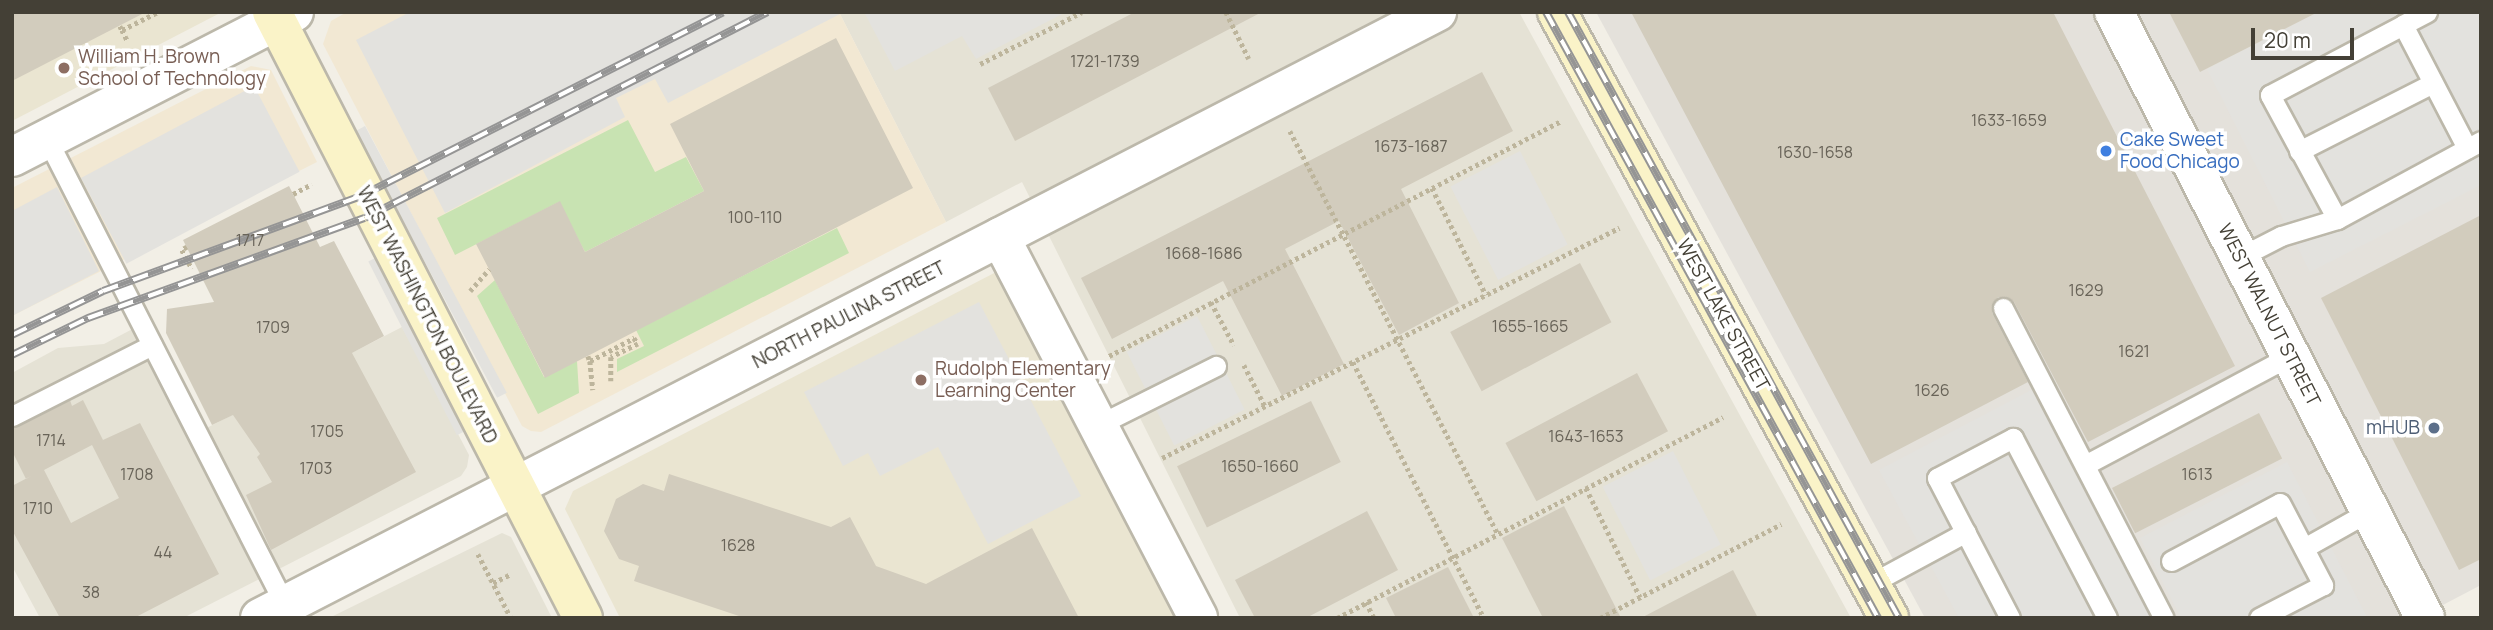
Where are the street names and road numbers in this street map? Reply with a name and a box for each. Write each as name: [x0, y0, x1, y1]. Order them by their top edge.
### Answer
street label: WEST WASHINGTON BOULEVARD: [352, 182, 502, 448]
street label: WEST WALNUT STREET: [2213, 220, 2325, 410]
street label: WEST LAKE STREET: [1672, 235, 1774, 395]
street label: NORTH PAULINA STREET: [749, 256, 949, 374]

